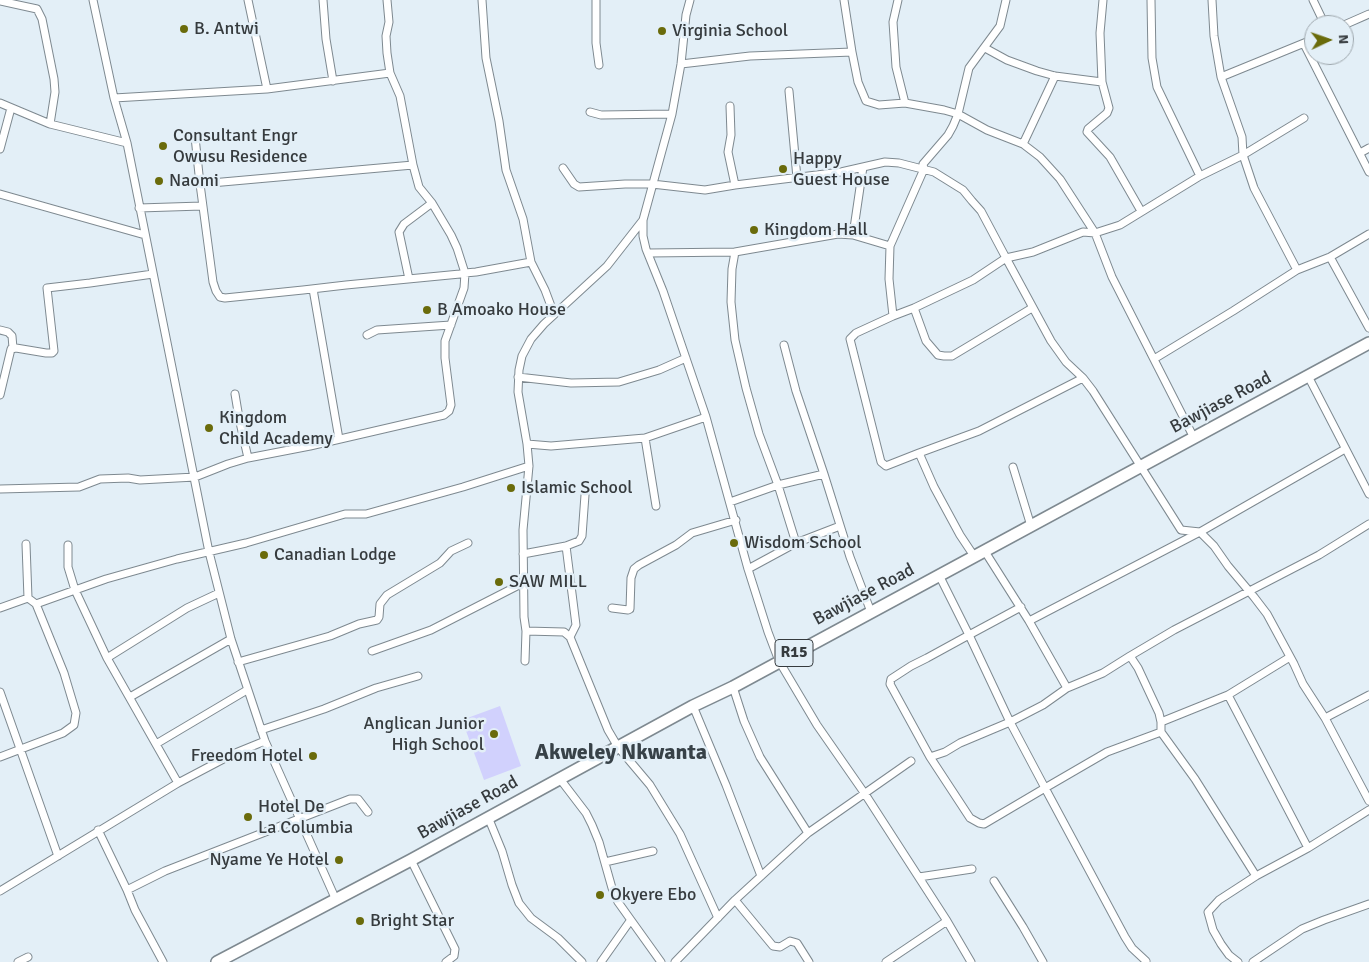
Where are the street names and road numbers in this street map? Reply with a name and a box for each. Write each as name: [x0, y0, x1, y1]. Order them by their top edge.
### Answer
street label: Bawjiase Road: [1167, 367, 1275, 439]
street label: Bawjiase Road: [810, 559, 918, 631]
road number: R15: [775, 640, 813, 666]
street label: Bawjiase Road: [414, 772, 522, 844]

